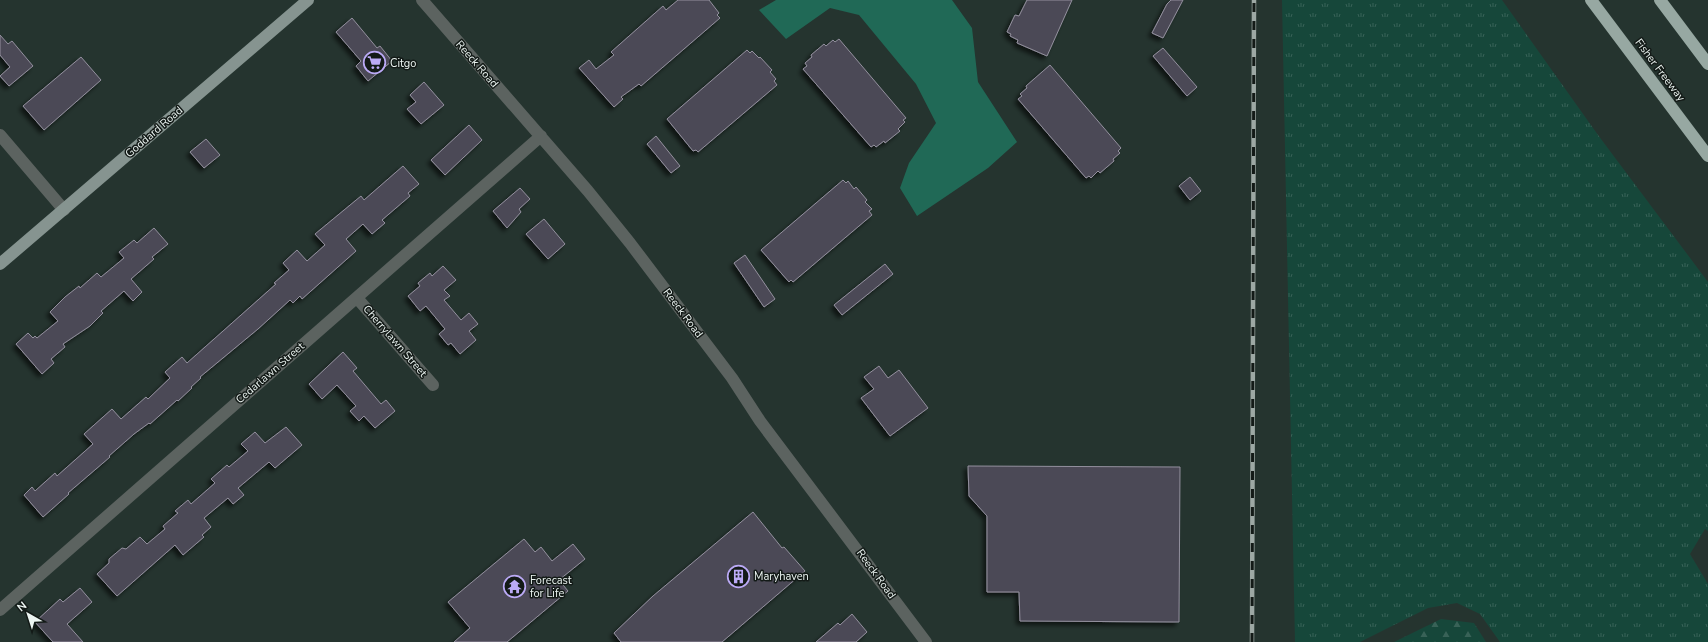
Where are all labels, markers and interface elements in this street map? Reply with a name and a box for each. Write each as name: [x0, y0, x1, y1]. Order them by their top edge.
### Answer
street label: Fisher Freeway: [1632, 36, 1689, 105]
street label: Reeck Road: [452, 37, 502, 91]
supermarket icon: Citgo: [361, 50, 387, 76]
place label: Citgo: [390, 56, 416, 71]
street label: Goddard Road: [122, 103, 186, 161]
street label: Reeck Road: [660, 285, 706, 341]
street label: Cherrylawn Street: [360, 302, 431, 380]
street label: Cedarlawn Street: [232, 339, 308, 407]
street label: Reeck Road: [853, 546, 899, 602]
building icon: Maryhaven: [725, 563, 751, 589]
place label: Maryhaven: [754, 569, 809, 584]
temple icon: Forecast for Life: [502, 573, 528, 599]
place label: Forecast for Life: [530, 573, 572, 601]
north arrow: [8, 594, 48, 634]
text: N: [14, 598, 30, 615]

